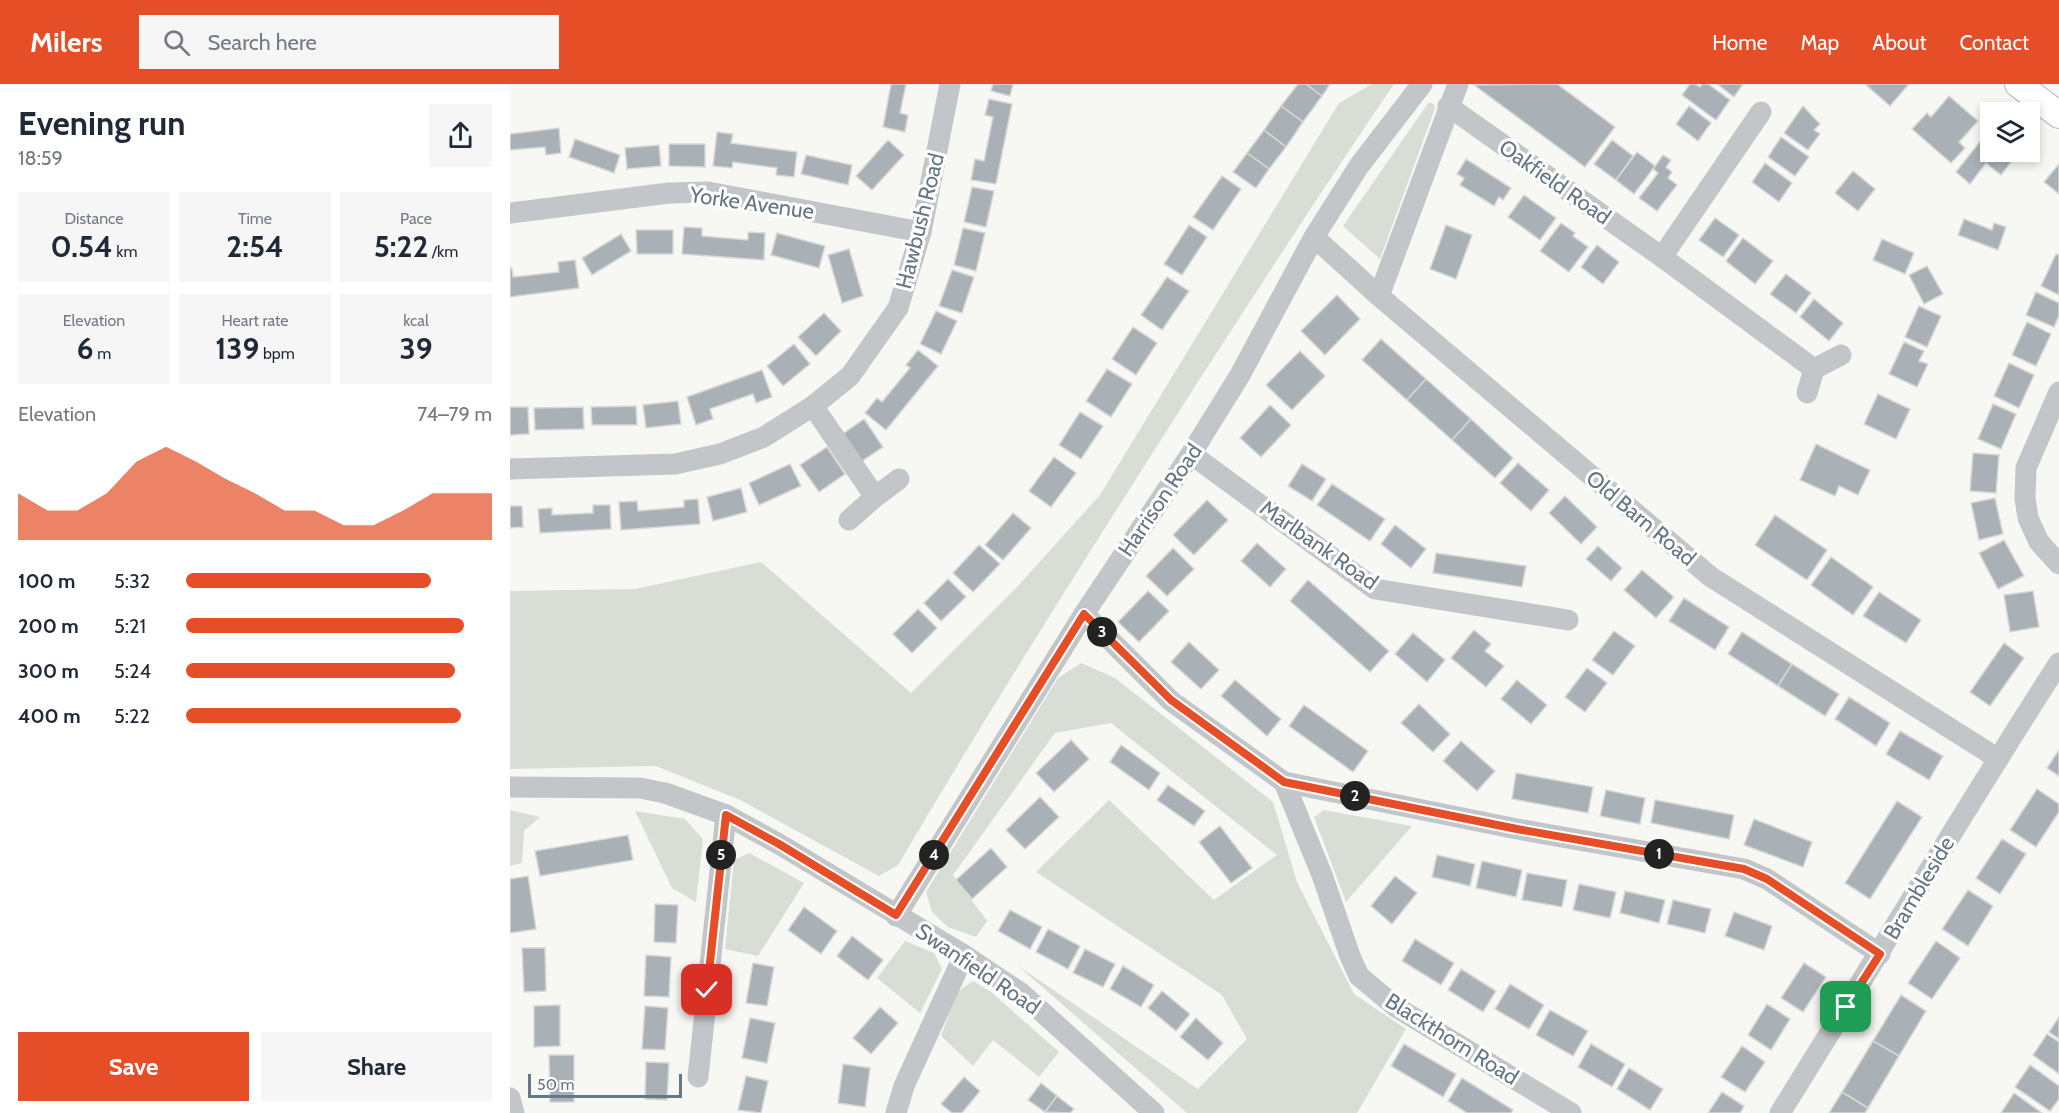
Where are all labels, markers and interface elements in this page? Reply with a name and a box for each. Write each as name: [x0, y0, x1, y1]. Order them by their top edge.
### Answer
search box: [139, 15, 559, 69]
text: Milers: [30, 25, 103, 59]
icon: search: [160, 26, 193, 59]
text: Search here: [208, 29, 317, 56]
text: Home: [1712, 30, 1768, 55]
text: Map: [1801, 30, 1839, 55]
text: About: [1872, 30, 1926, 55]
text: Contact: [1959, 30, 2029, 55]
map controls: [1980, 102, 2040, 162]
button: layers: [1980, 102, 2040, 162]
text: Evening run: [18, 103, 185, 143]
button: share: [429, 104, 492, 167]
street label: Oakfield Road: [1494, 134, 1616, 230]
text: 18:59: [18, 146, 63, 170]
street label: Hawbush Road: [890, 150, 950, 292]
street label: Yorke Avenue: [687, 181, 816, 225]
text: Distance: [65, 209, 123, 228]
text: Time: [238, 209, 272, 228]
text: Pace: [400, 209, 432, 228]
text: 0.54: [50, 228, 113, 265]
text: 2:54: [226, 228, 284, 265]
text: 5:22: [374, 228, 428, 265]
text: km: [113, 242, 138, 261]
text: /km: [428, 242, 458, 261]
text: Elevation: [63, 311, 125, 330]
text: Heart rate: [222, 311, 288, 330]
text: kcal: [403, 311, 429, 330]
text: 6: [77, 330, 94, 367]
text: 139: [215, 330, 259, 367]
text: 39: [399, 330, 433, 367]
text: m: [94, 344, 111, 363]
text: bpm: [259, 344, 295, 363]
text: Elevation: [18, 402, 96, 426]
text: 74–79 m: [417, 402, 492, 426]
street label: Harrison Road: [1112, 438, 1208, 562]
street label: Old Barn Road: [1581, 464, 1701, 572]
street label: Marlbank Road: [1255, 494, 1383, 596]
text: 100 m: [18, 569, 76, 593]
text: 5:32: [114, 569, 150, 593]
text: 200 m: [18, 614, 79, 638]
text: 5:21: [114, 614, 146, 638]
pin: 3: [1087, 617, 1117, 647]
text: 3: [1098, 622, 1106, 641]
text: 300 m: [18, 659, 79, 683]
text: 5:24: [114, 659, 151, 683]
text: 400 m: [18, 704, 81, 728]
text: 5:22: [114, 704, 150, 728]
pin: 2: [1340, 781, 1370, 811]
text: 2: [1351, 786, 1359, 805]
street label: Brambleside: [1878, 832, 1960, 944]
pin: 1: [1644, 839, 1674, 869]
pin: 5: [706, 840, 736, 870]
pin: 4: [919, 840, 949, 870]
text: 1: [1656, 844, 1662, 863]
text: 5: [717, 845, 725, 864]
text: 4: [929, 845, 939, 864]
street label: Swanfield Road: [911, 917, 1045, 1021]
pin: [681, 964, 732, 1015]
icon: check: [690, 973, 723, 1006]
pin: [1820, 981, 1871, 1032]
street label: Blackthorn Road: [1380, 987, 1524, 1091]
icon: arrive: [1829, 990, 1862, 1023]
button: Save: [18, 1032, 249, 1101]
button: Share: [261, 1032, 492, 1101]
scale bar: [528, 1071, 682, 1098]
text: 50 m: [537, 1075, 574, 1094]

